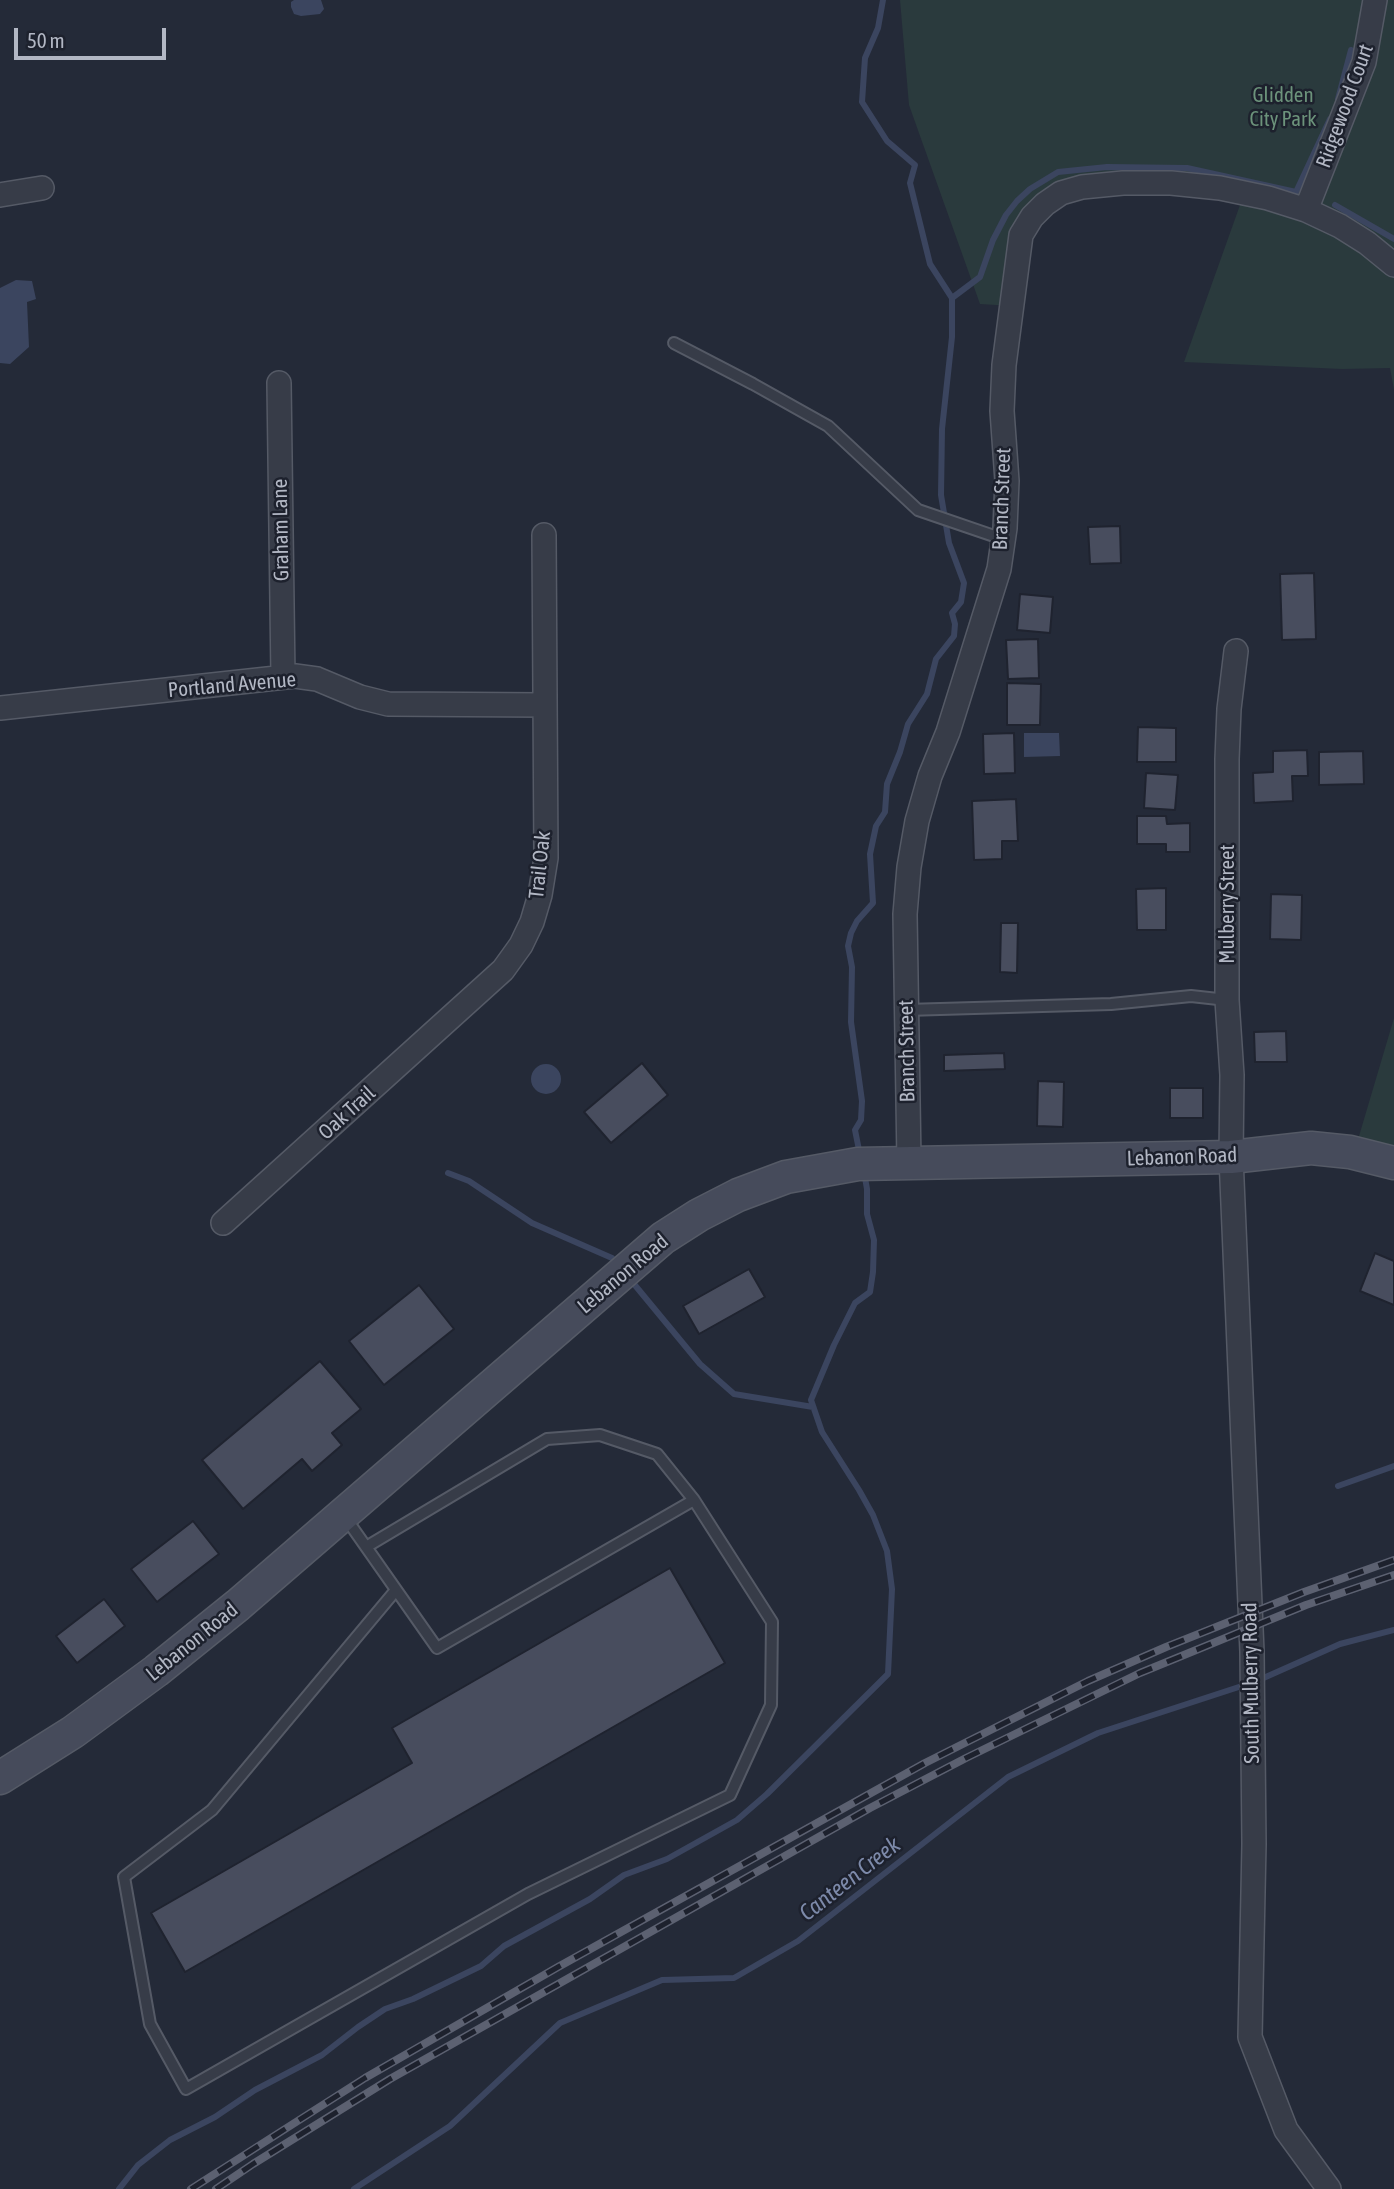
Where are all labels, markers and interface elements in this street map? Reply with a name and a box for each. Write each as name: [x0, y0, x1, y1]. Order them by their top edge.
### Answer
scale bar: [18, 14, 170, 58]
text: 50 m: [27, 28, 65, 52]
street label: Ridgewood Court: [1311, 41, 1379, 171]
park label: Glidden City Park: [1250, 82, 1316, 132]
street label: Branch Street: [988, 447, 1016, 551]
street label: Graham Lane: [268, 479, 294, 581]
street label: Portland Avenue: [167, 667, 297, 703]
street label: Trail Oak: [524, 830, 556, 900]
street label: Mulberry Street: [1214, 844, 1240, 964]
street label: Branch Street: [894, 999, 920, 1103]
street label: Oak Trail: [313, 1081, 381, 1145]
street label: Lebanon Road: [1126, 1142, 1238, 1172]
street label: Lebanon Road: [573, 1229, 673, 1319]
street label: Lebanon Road: [141, 1597, 243, 1687]
street label: South Mulberry Road: [1237, 1602, 1265, 1764]
water label: Canteen Creek: [794, 1831, 906, 1927]

